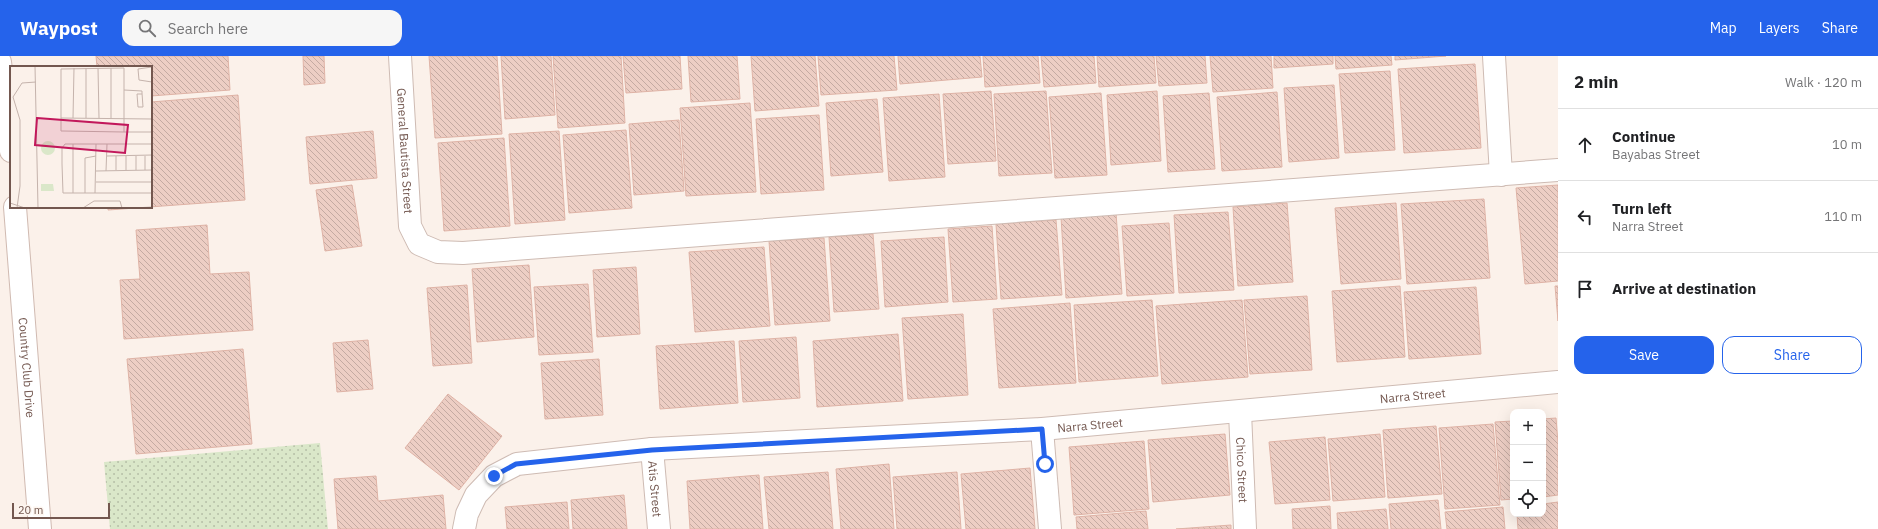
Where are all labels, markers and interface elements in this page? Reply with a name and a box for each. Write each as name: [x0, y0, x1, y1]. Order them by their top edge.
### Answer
search box: [122, 10, 402, 46]
text: Waypost: [20, 16, 98, 40]
icon: search: [136, 17, 158, 39]
text: Search here: [168, 19, 248, 38]
text: Map: [1710, 19, 1737, 37]
text: Layers: [1759, 19, 1800, 37]
text: Share: [1822, 19, 1858, 37]
inset map: [10, 66, 152, 208]
text: 2 min: [1574, 71, 1618, 93]
text: Walk · 120 m: [1785, 74, 1862, 91]
street label: General Bautista Street: [394, 88, 417, 214]
text: Continue: [1612, 127, 1676, 146]
icon: ahead: [1574, 134, 1596, 156]
text: 10 m: [1832, 136, 1862, 153]
text: Bayabas Street: [1612, 146, 1700, 163]
text: Turn left: [1612, 199, 1672, 218]
icon: left: [1574, 206, 1596, 228]
text: 110 m: [1824, 208, 1862, 225]
text: Narra Street: [1612, 218, 1683, 235]
icon: arrive: [1574, 278, 1596, 300]
text: Arrive at destination: [1612, 279, 1756, 298]
street label: Country Club Drive: [16, 317, 39, 419]
button: Save: [1574, 336, 1714, 374]
button: Share: [1722, 336, 1862, 374]
street label: Narra Street: [1379, 385, 1446, 406]
map controls: [1510, 409, 1546, 517]
button: +: [1510, 409, 1546, 445]
street label: Narra Street: [1057, 414, 1124, 435]
street label: Chico Street: [1234, 437, 1251, 503]
button: −: [1510, 445, 1546, 481]
route start: [1036, 455, 1054, 473]
street label: Atis Street: [646, 460, 665, 518]
route end: [485, 467, 503, 485]
button: locate: [1510, 481, 1546, 517]
scale bar: [12, 501, 110, 520]
text: 20 m: [18, 503, 43, 517]

